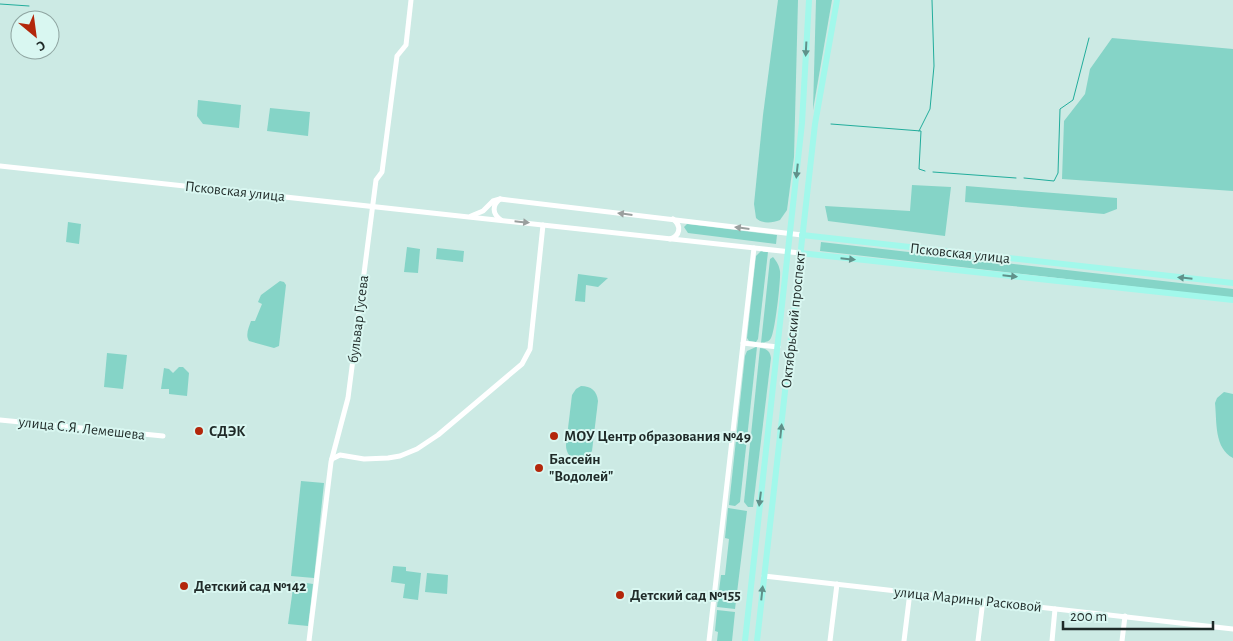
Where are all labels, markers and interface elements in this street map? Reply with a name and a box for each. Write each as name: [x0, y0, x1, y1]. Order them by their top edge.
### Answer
north arrow: [10, 10, 60, 60]
text: С: [34, 37, 48, 54]
one-way arrow: [802, 41, 810, 57]
one-way arrow: [793, 164, 801, 180]
street label: Псковская улица: [184, 179, 286, 204]
one-way arrow: [616, 209, 632, 217]
one-way arrow: [514, 219, 530, 227]
one-way arrow: [733, 223, 749, 231]
street label: Псковская улица: [909, 241, 1011, 266]
street label: Октябрьский проспект: [779, 251, 808, 389]
one-way arrow: [841, 255, 857, 263]
one-way arrow: [1002, 272, 1018, 280]
street label: бульвар Гусева: [346, 274, 371, 364]
one-way arrow: [1176, 274, 1192, 282]
street label: улица С.Я. Лемешева: [17, 414, 146, 443]
one-way arrow: [777, 423, 785, 439]
place label: СДЭК: [209, 424, 245, 439]
marker: СДЭК: [193, 425, 205, 437]
place label: МОУ Центр образования №49: [564, 429, 751, 444]
marker: МОУ Центр образования №49: [548, 430, 560, 442]
place label: Бассейн "Водолей": [549, 452, 613, 484]
marker: Бассейн "Водолей": [533, 462, 545, 474]
one-way arrow: [756, 492, 764, 508]
place label: Детский сад №142: [194, 579, 306, 594]
marker: Детский сад №142: [178, 580, 190, 592]
one-way arrow: [758, 584, 766, 600]
street label: улица Марины Расковой: [892, 584, 1042, 615]
place label: Детский сад №155: [630, 588, 741, 603]
marker: Детский сад №155: [614, 589, 626, 601]
scale bar: [1063, 598, 1213, 630]
text: 200 m: [1070, 609, 1107, 624]

